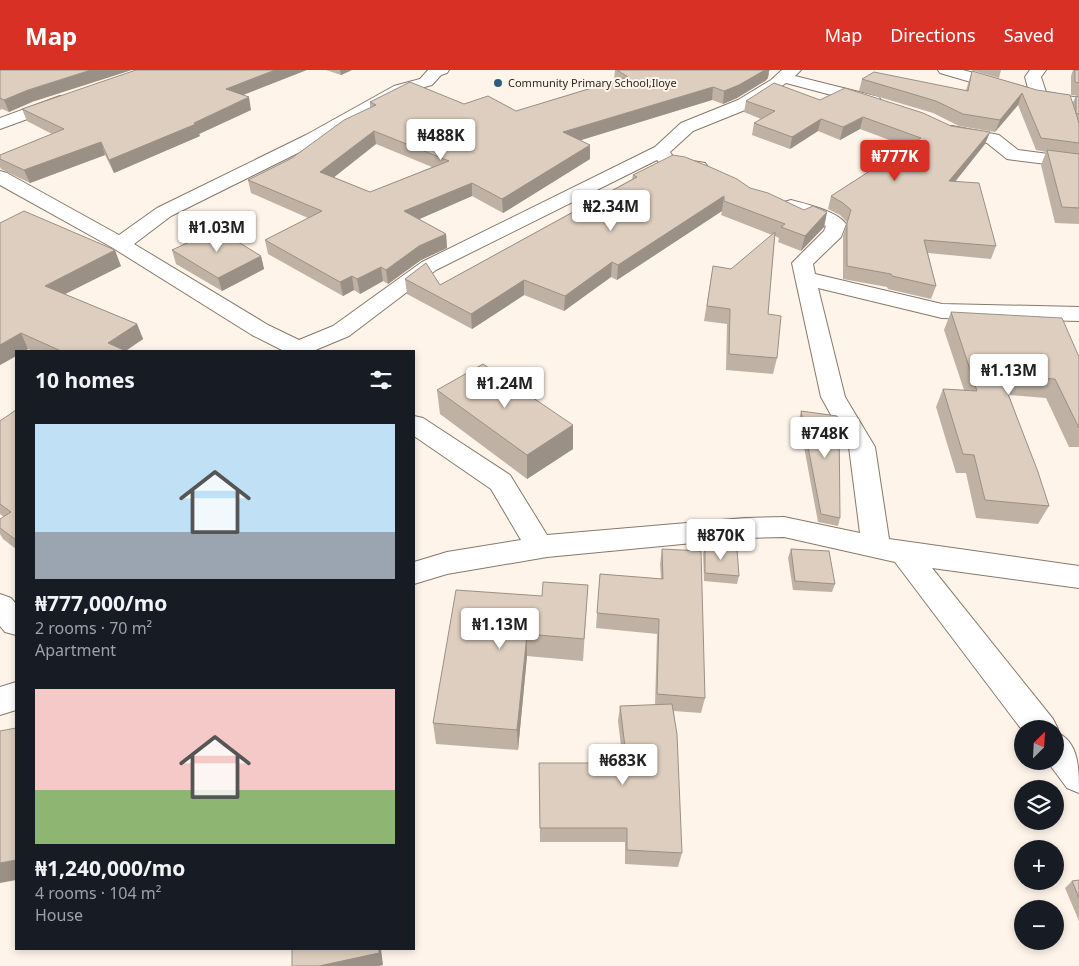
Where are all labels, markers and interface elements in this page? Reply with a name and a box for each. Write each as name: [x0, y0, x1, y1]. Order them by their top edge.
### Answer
text: Map: [25, 19, 77, 52]
text: Map: [825, 23, 862, 47]
text: Directions: [890, 23, 976, 47]
text: Saved: [1004, 23, 1054, 47]
place label: Community Primary School,Iloye: [508, 75, 677, 90]
marker: Community Primary School,Iloye: [492, 77, 504, 89]
pin: ₦488K: [406, 118, 476, 161]
text: ₦488K: [417, 124, 465, 146]
pin: ₦777K: [860, 140, 930, 182]
text: ₦777K: [871, 145, 919, 167]
pin: ₦2.34M: [570, 190, 652, 232]
text: ₦2.34M: [583, 195, 639, 217]
pin: ₦1.03M: [176, 210, 258, 253]
text: ₦1.03M: [189, 216, 245, 238]
pin: ₦1.13M: [968, 354, 1050, 396]
text: ₦1.13M: [981, 359, 1037, 381]
text: 10 homes: [35, 366, 135, 394]
icon: filters: [367, 366, 395, 394]
pin: ₦1.24M: [464, 366, 546, 409]
text: ₦1.24M: [477, 372, 533, 394]
pin: ₦748K: [790, 416, 860, 459]
text: ₦748K: [801, 422, 849, 444]
icon: home: [170, 457, 260, 547]
pin: ₦870K: [686, 518, 756, 561]
text: ₦870K: [697, 524, 745, 546]
text: ₦777,000/mo: [35, 589, 167, 617]
pin: ₦1.13M: [459, 608, 541, 650]
text: ₦1.13M: [472, 613, 528, 635]
text: 2 rooms · 70 m²: [35, 617, 152, 639]
text: Apartment: [35, 639, 116, 661]
north arrow: [1014, 720, 1064, 770]
map controls: [1014, 720, 1064, 950]
icon: home: [170, 722, 260, 812]
pin: ₦683K: [588, 744, 658, 786]
text: ₦683K: [599, 749, 647, 771]
button: layers: [1014, 780, 1064, 830]
button: +: [1014, 840, 1064, 890]
text: ₦1,240,000/mo: [35, 854, 185, 882]
text: 4 rooms · 104 m²: [35, 882, 161, 904]
button: −: [1014, 900, 1064, 950]
text: House: [35, 904, 83, 926]

